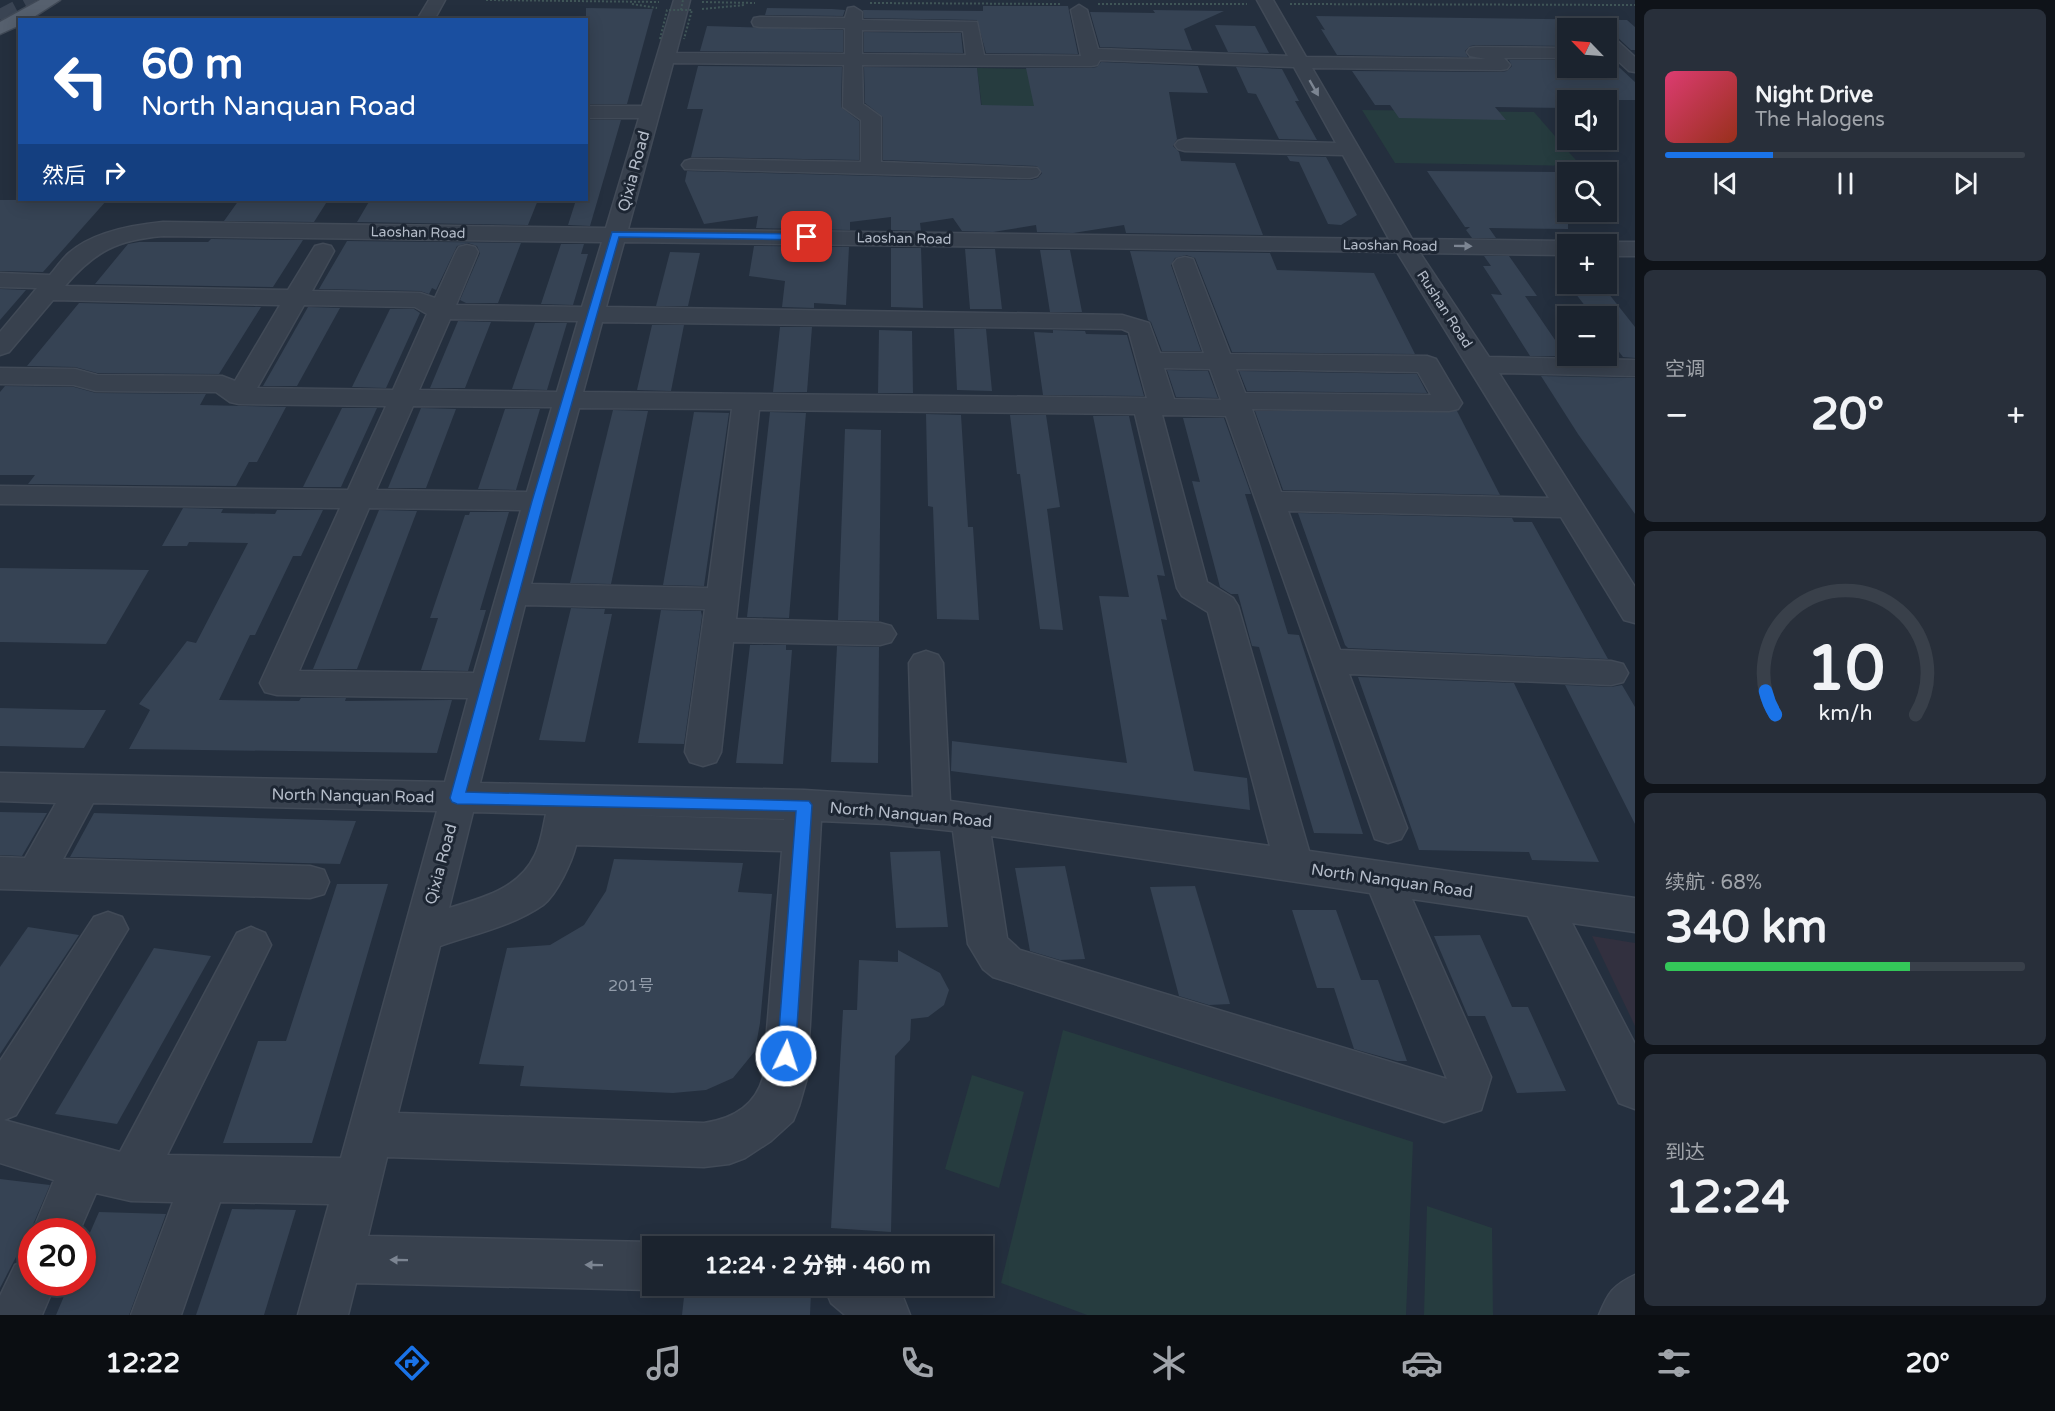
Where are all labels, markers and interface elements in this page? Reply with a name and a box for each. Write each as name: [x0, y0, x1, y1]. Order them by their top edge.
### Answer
north arrow: [1557, 18, 1617, 78]
map controls: [1557, 18, 1617, 366]
text: 60 m: [141, 39, 243, 90]
icon: left: [42, 42, 120, 120]
one-way arrow: [1309, 79, 1319, 96]
text: Night Drive: [1755, 82, 1873, 108]
text: North Nanquan Road: [141, 90, 416, 123]
button: sound: [1557, 90, 1617, 150]
text: The Halogens: [1755, 108, 1885, 132]
street label: Qixia Road: [614, 129, 654, 214]
icon: right: [98, 156, 131, 189]
button: search: [1557, 162, 1617, 222]
text: 然后: [42, 163, 86, 189]
icon: previous: [1709, 167, 1742, 200]
icon: pause: [1829, 167, 1862, 200]
icon: next: [1949, 167, 1982, 200]
pin: [781, 211, 832, 262]
icon: arrive: [790, 220, 823, 253]
street label: Laoshan Road: [370, 223, 466, 242]
street label: Laoshan Road: [856, 229, 952, 248]
button: +: [1557, 234, 1617, 294]
street label: Laoshan Road: [1342, 236, 1438, 255]
one-way arrow: [1453, 242, 1472, 251]
street label: Rushan Road: [1413, 267, 1476, 351]
button: −: [1557, 306, 1617, 366]
text: 空调: [1665, 358, 1705, 382]
text: 20°: [1811, 388, 1884, 442]
text: −: [1665, 396, 1689, 435]
text: +: [2006, 396, 2025, 435]
text: 10: [1806, 632, 1884, 707]
text: km/h: [1818, 700, 1872, 726]
street label: North Nanquan Road: [271, 785, 435, 807]
street label: North Nanquan Road: [829, 798, 993, 832]
street label: Qixia Road: [421, 822, 461, 907]
street label: North Nanquan Road: [1310, 860, 1474, 902]
text: 续航 · 68%: [1665, 871, 1762, 895]
text: 340 km: [1665, 901, 1827, 955]
house number: 201号: [608, 976, 654, 996]
position arrow: [754, 1024, 818, 1088]
text: 到达: [1665, 1141, 1705, 1165]
text: 12:24: [1665, 1171, 1790, 1225]
speed limit sign: 20: [18, 1218, 96, 1296]
text: 12:24 · 2 分钟 · 460 m: [704, 1253, 931, 1279]
one-way arrow: [390, 1255, 409, 1265]
one-way arrow: [585, 1260, 604, 1270]
icon: directions: [391, 1342, 433, 1384]
icon: music: [643, 1342, 685, 1384]
icon: phone: [896, 1342, 938, 1384]
icon: climate: [1148, 1342, 1190, 1384]
icon: car: [1401, 1342, 1443, 1384]
icon: filters: [1653, 1342, 1695, 1384]
text: 12:22: [105, 1347, 180, 1380]
text: 20°: [1906, 1347, 1950, 1380]

